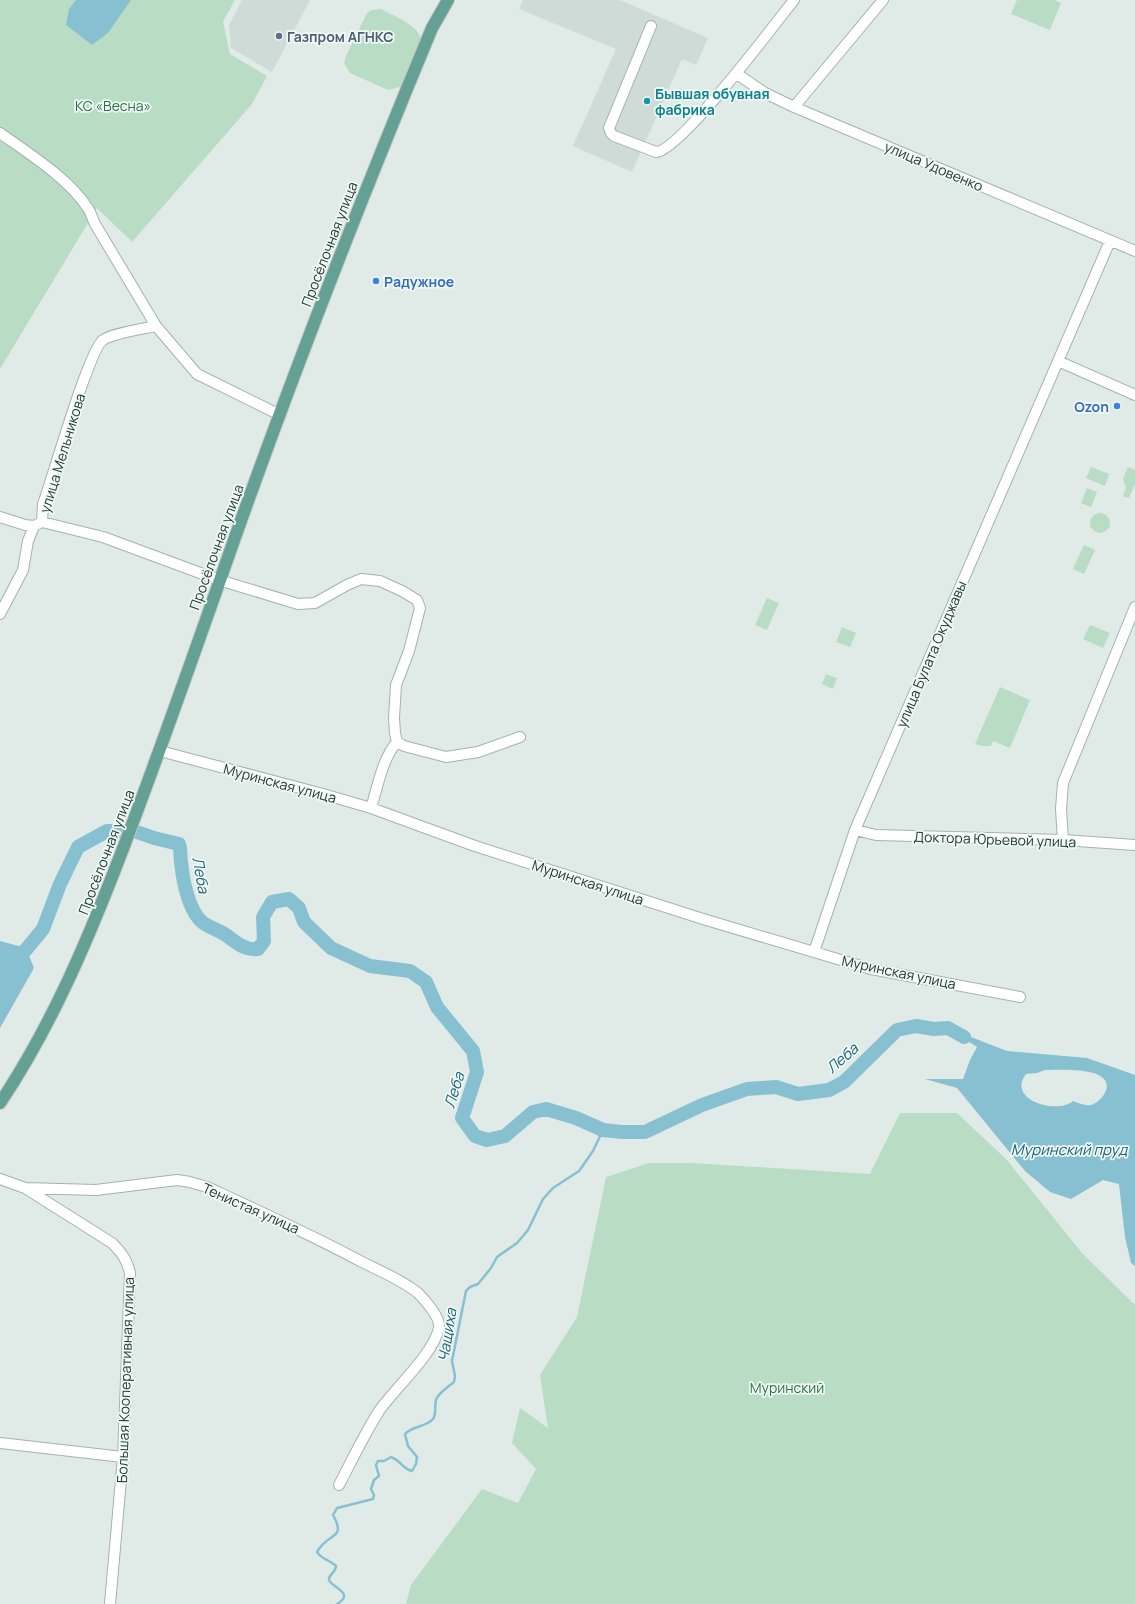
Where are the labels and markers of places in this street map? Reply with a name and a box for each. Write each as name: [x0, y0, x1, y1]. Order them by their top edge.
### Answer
place label: Газпром АГНКС: [287, 27, 394, 46]
marker: Газпром АГНКС: [274, 31, 284, 41]
place label: Бывшая обувная фабрика: [655, 84, 770, 119]
marker: Бывшая обувная фабрика: [642, 96, 652, 106]
place label: Радужное: [384, 272, 454, 291]
marker: Радужное: [371, 276, 381, 286]
place label: Ozon: [1074, 397, 1109, 416]
marker: Ozon: [1112, 401, 1122, 411]

